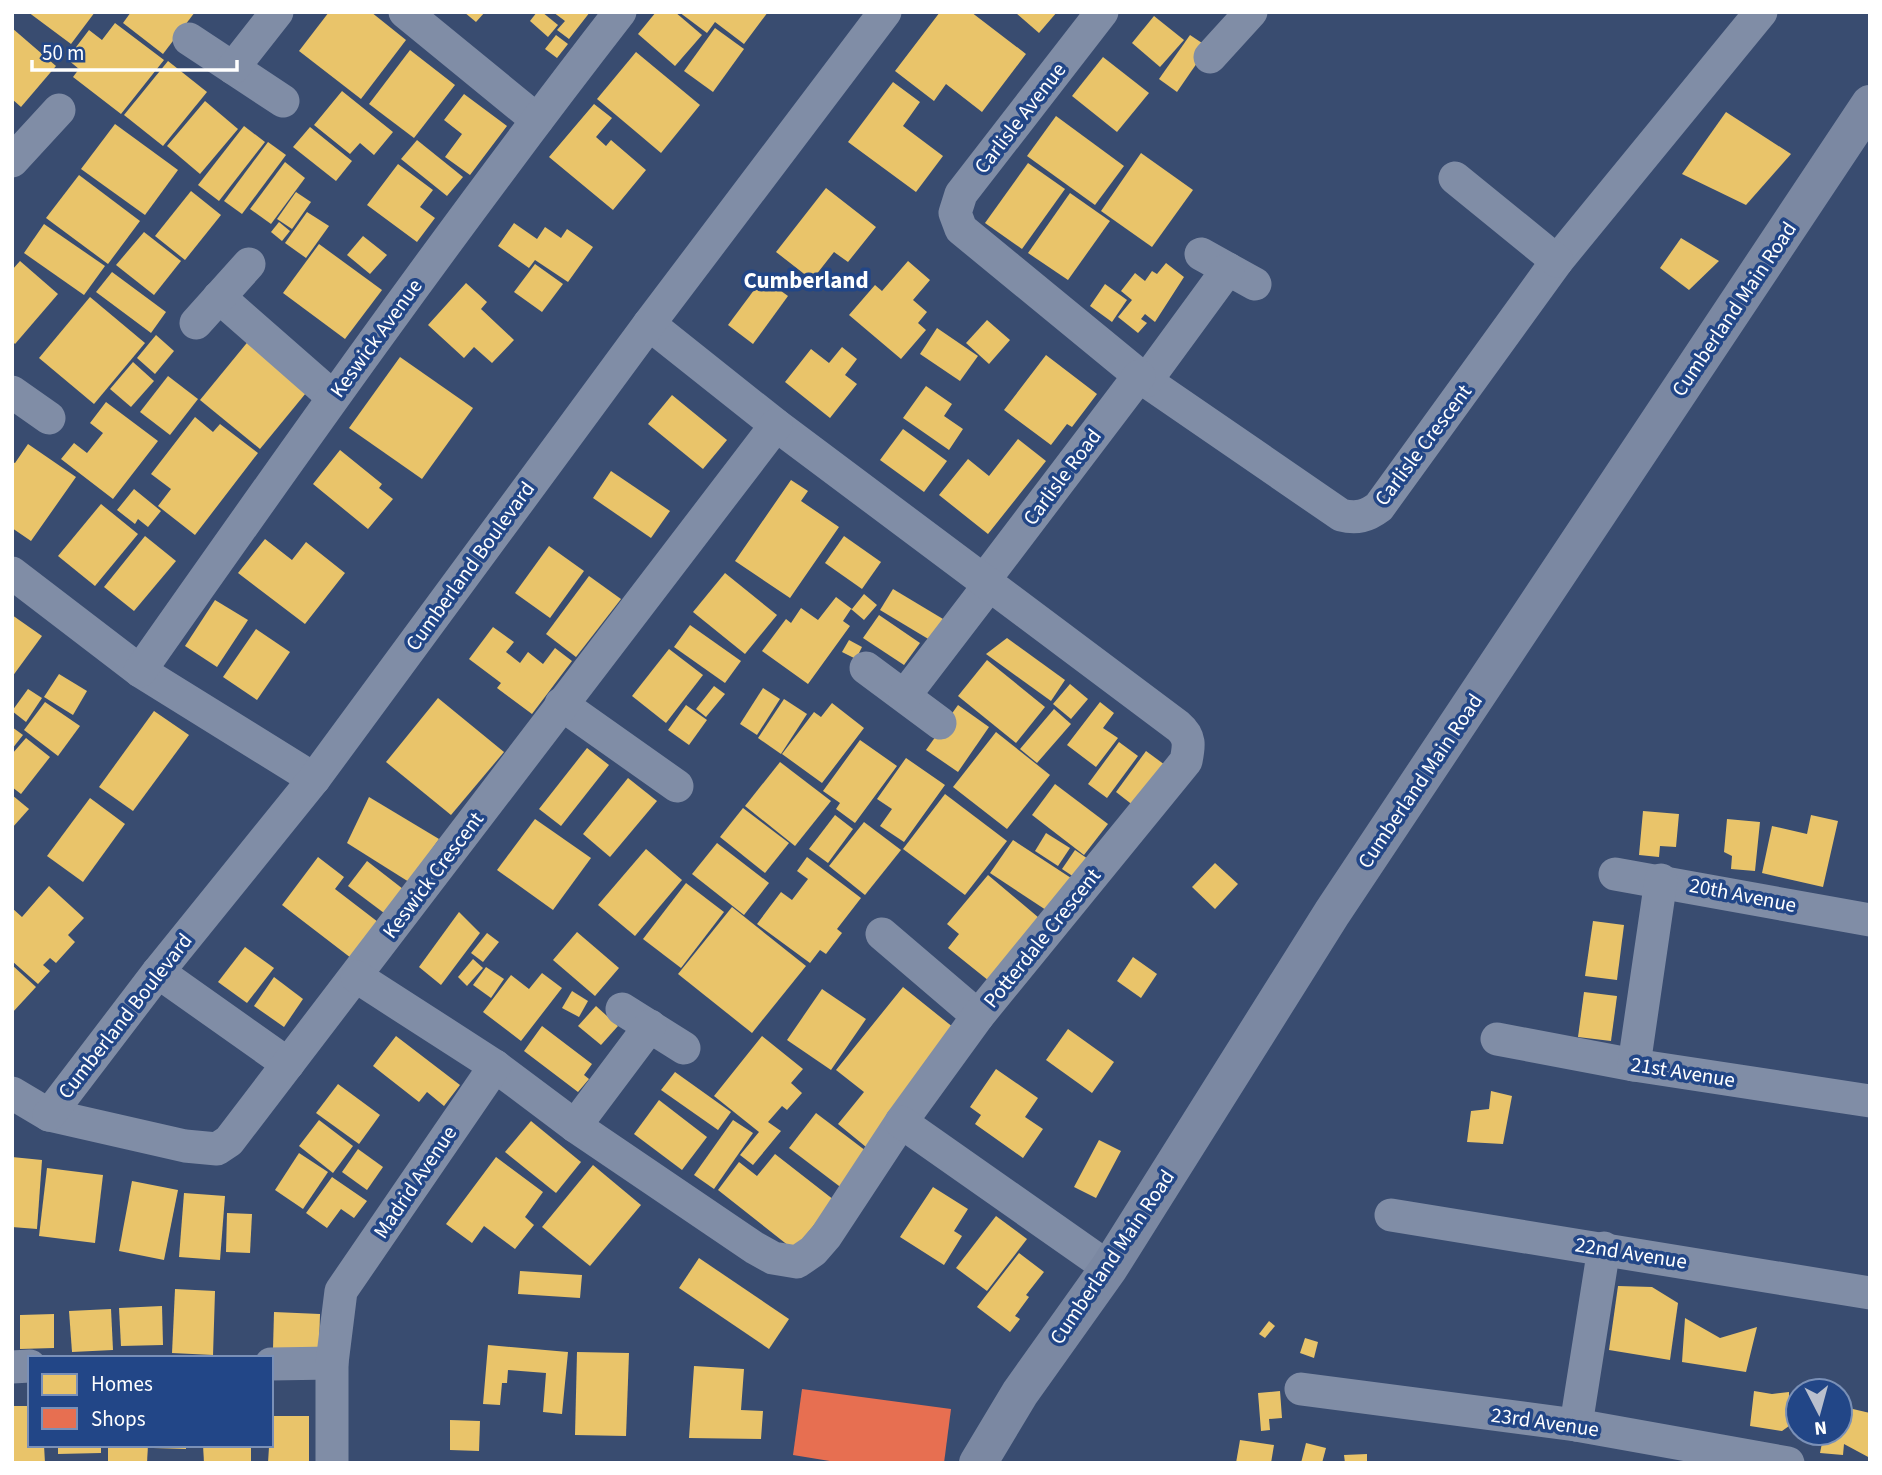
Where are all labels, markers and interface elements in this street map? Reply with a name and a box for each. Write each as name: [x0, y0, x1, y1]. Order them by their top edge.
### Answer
scale bar: [32, 28, 236, 72]
text: 50 m: [42, 38, 84, 68]
street label: Carlisle Avenue: [967, 56, 1073, 180]
street label: Cumberland Main Road: [1664, 216, 1804, 402]
district label: Cumberland: [743, 264, 869, 297]
street label: Keswick Avenue: [323, 272, 429, 404]
street label: Carlisle Crescent: [1367, 378, 1479, 512]
street label: Carlisle Road: [1016, 422, 1108, 532]
street label: Cumberland Boulevard: [398, 475, 542, 657]
street label: Cumberland Main Road: [1350, 688, 1490, 874]
street label: Keswick Crescent: [375, 805, 491, 945]
street label: Potterdale Crescent: [976, 862, 1108, 1014]
street label: 20th Avenue: [1687, 870, 1799, 920]
street label: Cumberland Boulevard: [51, 927, 199, 1105]
street label: 21st Avenue: [1629, 1049, 1737, 1095]
street label: Madrid Avenue: [366, 1119, 464, 1245]
street label: Cumberland Main Road: [1042, 1164, 1182, 1350]
street label: 22nd Avenue: [1573, 1229, 1689, 1277]
legend: [28, 1356, 273, 1447]
text: Homes: [91, 1369, 153, 1399]
north arrow: [1784, 1377, 1854, 1447]
street label: 23rd Avenue: [1489, 1400, 1601, 1444]
text: Shops: [91, 1404, 146, 1434]
text: N: [1813, 1413, 1828, 1442]

